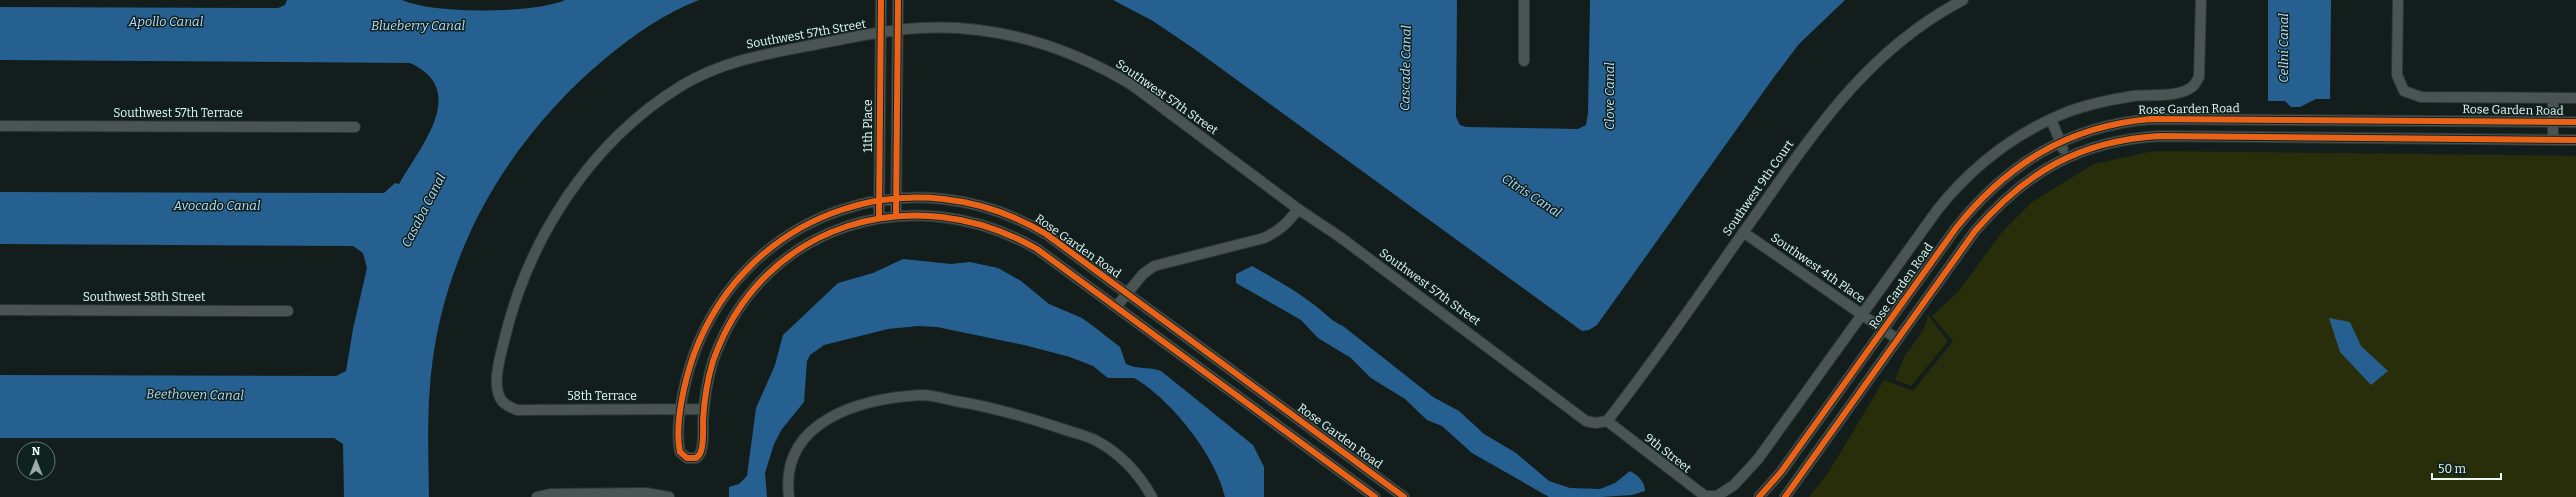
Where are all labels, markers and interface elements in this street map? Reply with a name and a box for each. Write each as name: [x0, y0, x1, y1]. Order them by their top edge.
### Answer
water label: Cellni Canal: [2276, 13, 2291, 83]
water label: Apollo Canal: [128, 14, 204, 29]
street label: Southwest 57th Street: [745, 16, 868, 51]
water label: Blueberry Canal: [371, 18, 466, 33]
water label: Cascade Canal: [1397, 24, 1414, 111]
street label: Southwest 57th Street: [1113, 56, 1221, 138]
water label: Clove Canal: [1602, 62, 1617, 130]
street label: 11th Place: [861, 99, 875, 153]
street label: Rose Garden Road: [2138, 101, 2240, 117]
street label: Rose Garden Road: [2462, 102, 2564, 118]
street label: Southwest 57th Terrace: [113, 106, 243, 120]
street label: Southwest 9th Court: [1720, 137, 1797, 239]
water label: Casaba Canal: [398, 170, 449, 250]
water label: Citris Canal: [1499, 171, 1565, 220]
water label: Avocado Canal: [172, 198, 261, 213]
street label: Rose Garden Road: [1032, 211, 1124, 281]
street label: Southwest 4th Place: [1768, 230, 1868, 306]
street label: Rose Garden Road: [1866, 240, 1936, 332]
street label: Southwest 57th Street: [1377, 246, 1484, 329]
street label: Southwest 58th Street: [83, 290, 206, 304]
water label: Beethoven Canal: [146, 386, 244, 403]
street label: 58th Terrace: [567, 389, 637, 403]
street label: Rose Garden Road: [1295, 401, 1385, 471]
street label: 9th Street: [1642, 431, 1694, 476]
north arrow: [16, 441, 56, 481]
text: N: [32, 445, 41, 458]
scale bar: [2432, 455, 2501, 481]
text: 50 m: [2438, 462, 2467, 476]

